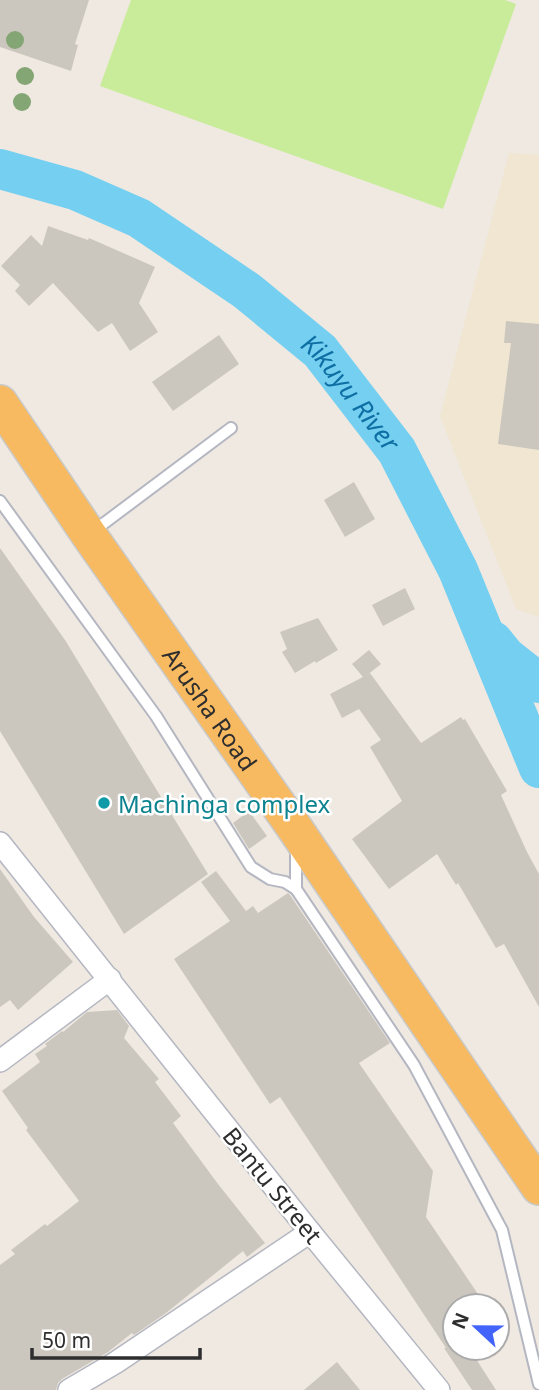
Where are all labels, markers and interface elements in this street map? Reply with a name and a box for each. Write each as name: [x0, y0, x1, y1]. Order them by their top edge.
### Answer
water label: Kikuyu River: [294, 325, 409, 460]
street label: Arusha Road: [156, 640, 265, 777]
place label: Machinga complex: [118, 787, 331, 820]
marker: Machinga complex: [96, 795, 112, 811]
street label: Bantu Street: [216, 1120, 330, 1250]
north arrow: [441, 1292, 511, 1362]
text: N: [445, 1309, 475, 1333]
scale bar: [32, 1316, 200, 1360]
text: 50 m: [42, 1326, 91, 1354]

